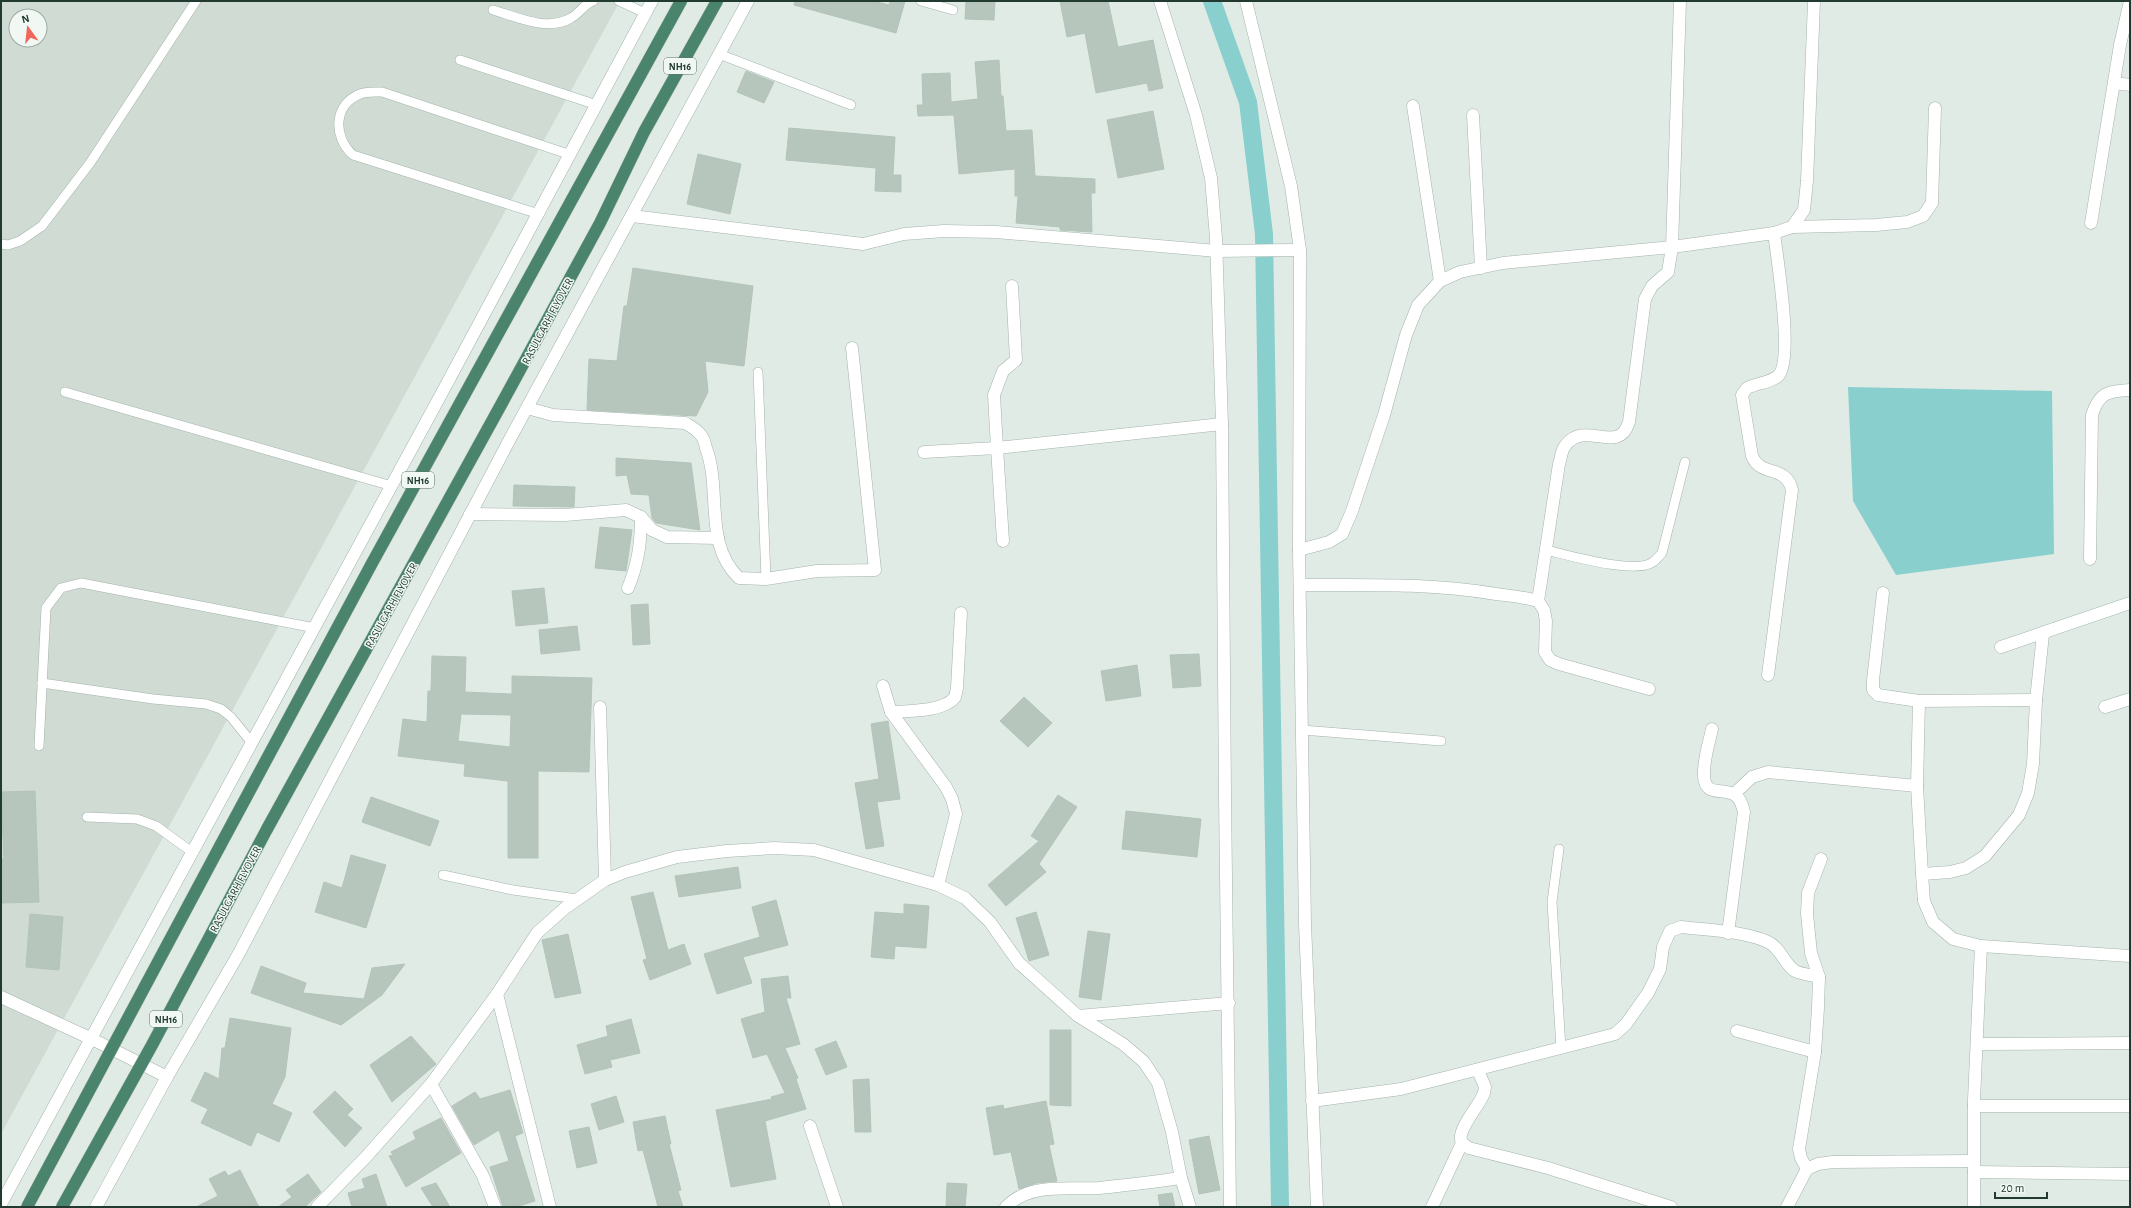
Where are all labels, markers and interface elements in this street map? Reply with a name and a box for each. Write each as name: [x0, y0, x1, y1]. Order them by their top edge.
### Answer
north arrow: [8, 8, 48, 48]
text: N: [20, 13, 31, 25]
road number: NH16: [664, 58, 696, 74]
street label: RASULGARH FLYOVER: [520, 276, 575, 366]
road number: NH16: [402, 472, 434, 488]
street label: RASULGARH FLYOVER: [363, 561, 419, 650]
street label: RASULGARH FLYOVER: [208, 844, 263, 934]
road number: NH16: [150, 1011, 182, 1027]
scale bar: [1995, 1174, 2047, 1200]
text: 20 m: [2001, 1182, 2024, 1194]

